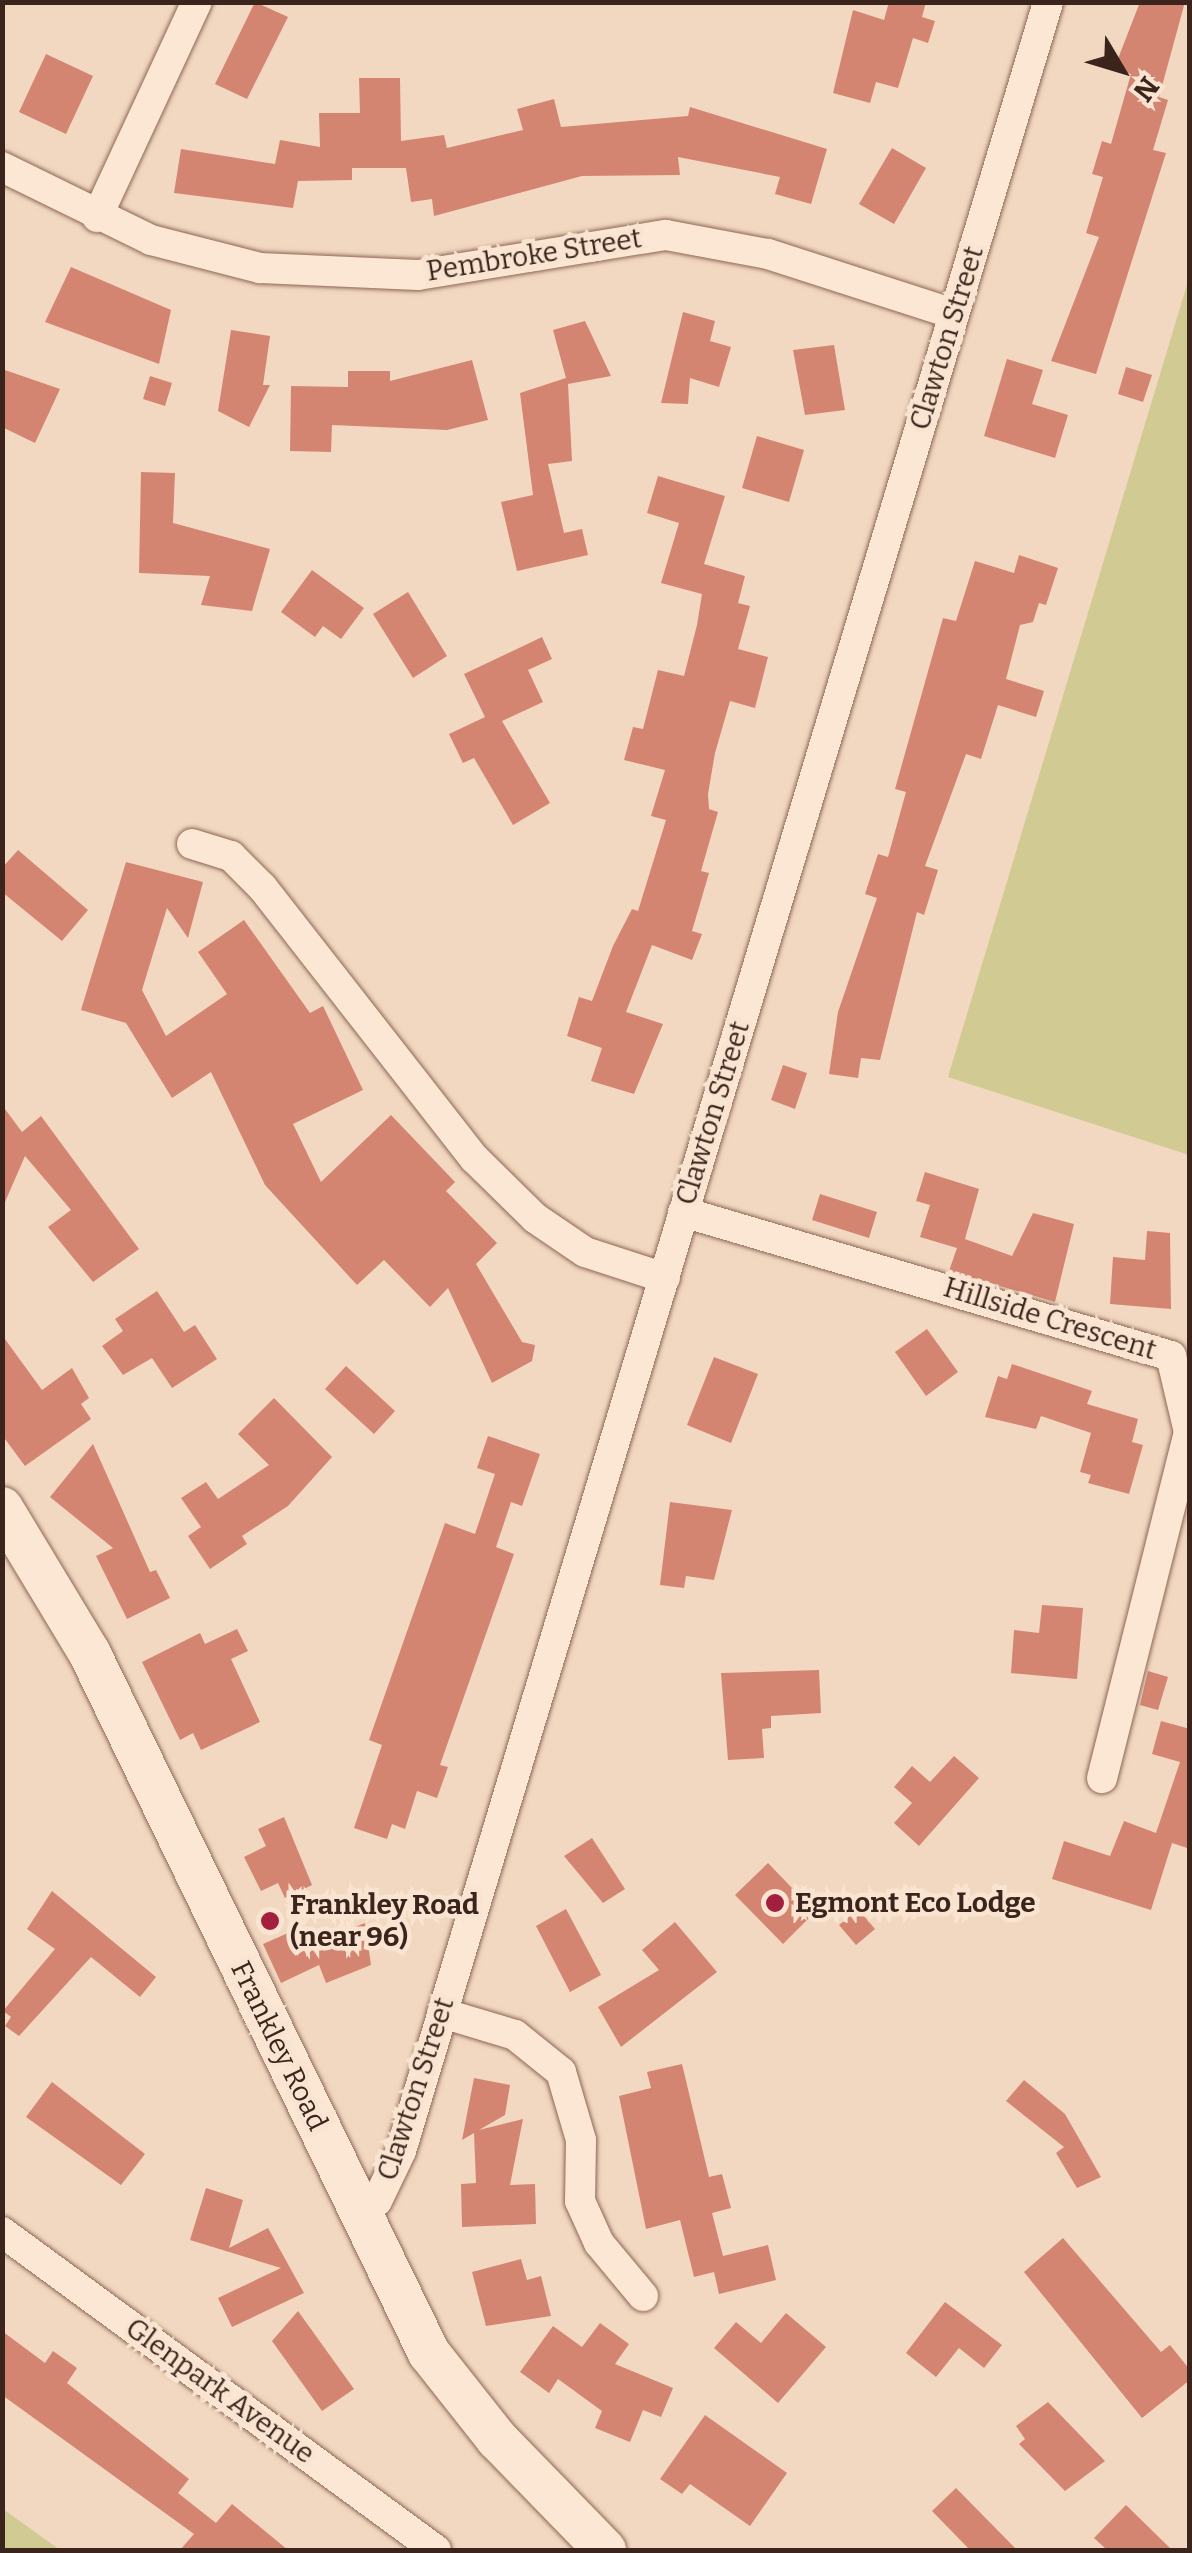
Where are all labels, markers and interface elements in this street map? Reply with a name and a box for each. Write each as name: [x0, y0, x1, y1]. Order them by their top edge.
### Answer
north arrow: [1072, 20, 1172, 120]
text: N: [1126, 70, 1166, 107]
street label: Pembroke Street: [424, 221, 644, 289]
street label: Clawton Street: [903, 242, 991, 434]
street label: Clawton Street: [669, 1017, 757, 1209]
street label: Hillside Crescent: [940, 1271, 1160, 1367]
place label: Egmont Eco Lodge: [795, 1886, 1036, 1920]
place label: Frankley Road (near 96): [290, 1888, 479, 1954]
marker: Egmont Eco Lodge: [764, 1892, 786, 1914]
marker: Frankley Road (near 96): [259, 1910, 281, 1932]
street label: Frankley Road: [224, 1956, 334, 2136]
street label: Clawton Street: [371, 1993, 461, 2185]
street label: Glenpark Avenue: [119, 2311, 321, 2471]

